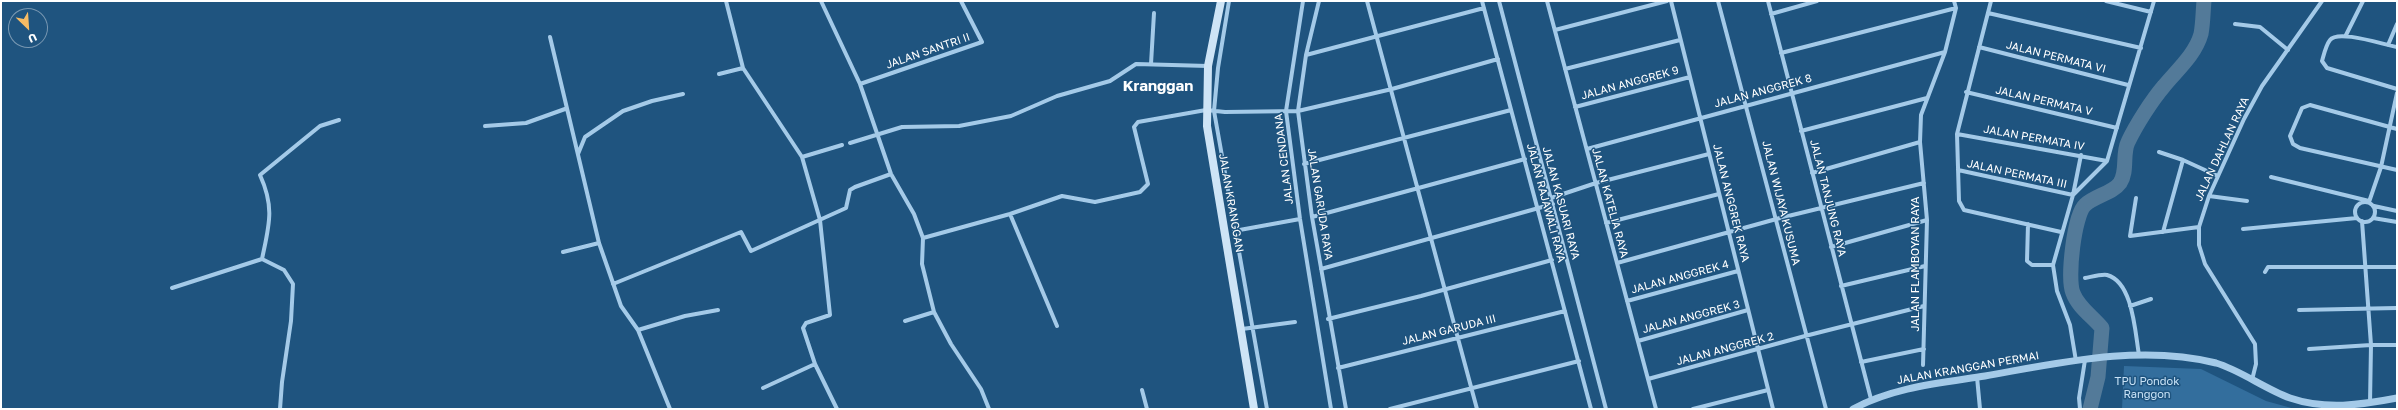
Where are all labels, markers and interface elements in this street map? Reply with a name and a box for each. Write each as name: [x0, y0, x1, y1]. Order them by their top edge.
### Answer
north arrow: [8, 8, 48, 48]
street label: JALAN SANTRI II: [884, 30, 972, 72]
text: U: [26, 31, 39, 46]
street label: JALAN PERMATA VI: [2005, 38, 2107, 76]
street label: JALAN ANGGREK 9: [1580, 64, 1680, 102]
street label: JALAN ANGGREK 8: [1713, 72, 1813, 110]
district label: Kranggan: [1123, 77, 1193, 95]
street label: JALAN PERMATA V: [1994, 83, 2094, 119]
street label: JALAN DAHLAN RAYA: [2192, 95, 2252, 203]
street label: JALAN CENDANA: [1272, 113, 1296, 205]
street label: JALAN PERMATA IV: [1982, 123, 2086, 153]
street label: JALAN TANJUNG RAYA: [1807, 138, 1849, 258]
street label: JALAN WIJAYA KUSUMA: [1759, 139, 1803, 267]
street label: JALAN RAJAWALI RAYA: [1524, 142, 1568, 264]
street label: JALAN ANGGREK RAYA: [1710, 143, 1752, 263]
street label: JALAN KASUARI RAYA: [1540, 145, 1582, 261]
street label: JALAN GARUDA RAYA: [1305, 147, 1335, 261]
street label: JALAN KATELIA RAYA: [1589, 147, 1631, 259]
street label: JALAN KRANGGAN: [1216, 153, 1246, 253]
street label: JALAN PERMATA III: [1966, 157, 2068, 191]
street label: JALAN FLAMBOYAN RAYA: [1909, 197, 1923, 331]
street label: JALAN ANGGREK 4: [1630, 258, 1730, 296]
street label: JALAN ANGGREK 3: [1641, 298, 1741, 336]
street label: JALAN GARUDA III: [1401, 312, 1497, 348]
street label: JALAN ANGGREK 2: [1675, 330, 1775, 368]
street label: JALAN KRANGGAN PERMAI: [1896, 349, 2040, 387]
park label: TPU Pondok Ranggon: [2115, 375, 2179, 401]

